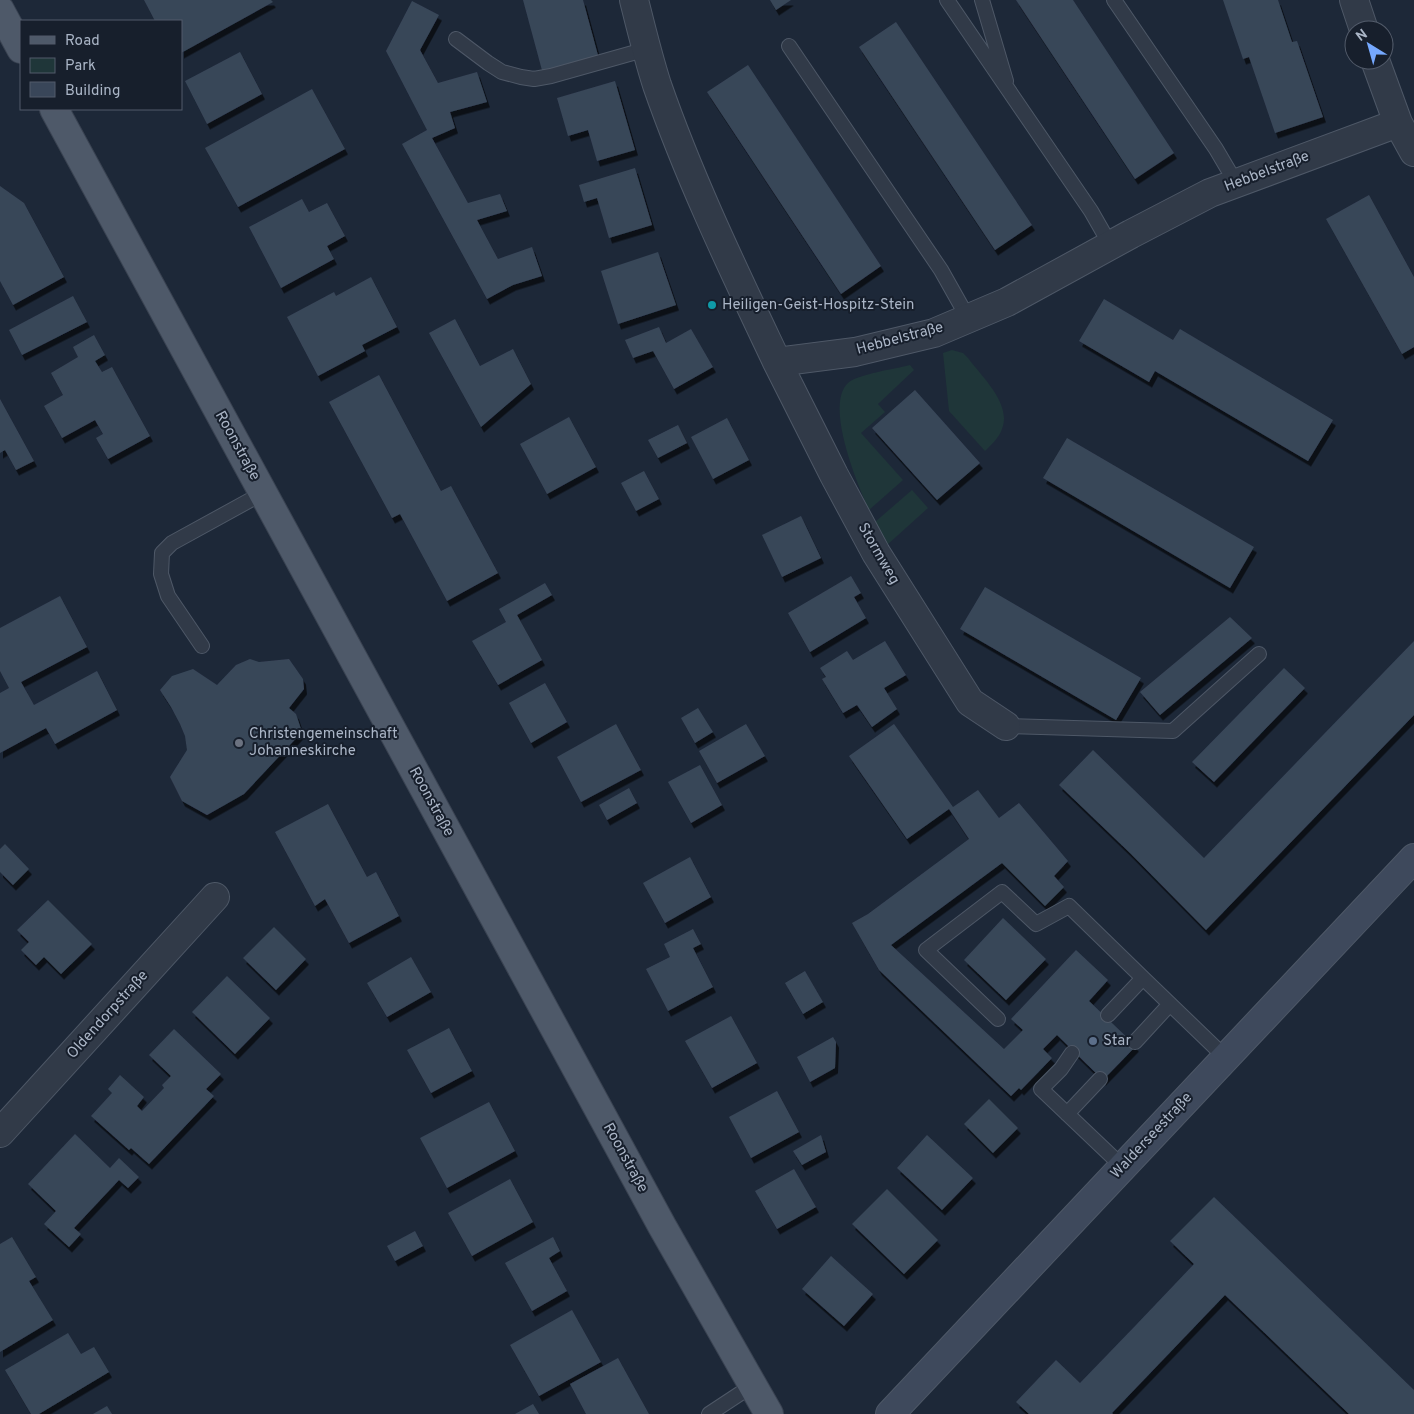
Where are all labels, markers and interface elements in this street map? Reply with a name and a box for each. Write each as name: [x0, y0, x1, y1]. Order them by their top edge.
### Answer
legend: [20, 20, 182, 110]
north arrow: [1344, 20, 1394, 70]
text: N: [1353, 26, 1371, 46]
text: Road: [65, 32, 100, 51]
text: Park: [65, 57, 96, 76]
text: Building: [65, 82, 120, 101]
street label: Hebbelstraße: [1222, 147, 1312, 197]
place label: Heiligen-Geist-Hospitz-Stein: [722, 296, 915, 315]
marker: Heiligen-Geist-Hospitz-Stein: [706, 299, 718, 311]
street label: Hebbelstraße: [854, 318, 946, 360]
street label: Roonstraße: [210, 408, 264, 484]
street label: Stormweg: [853, 520, 903, 588]
place label: Christengemeinschaft Johanneskirche: [249, 725, 398, 761]
marker: Christengemeinschaft Johanneskirche: [233, 737, 245, 749]
street label: Roonstraße: [404, 764, 458, 840]
street label: Oldendorpstraße: [63, 967, 153, 1063]
place label: Star: [1103, 1032, 1131, 1051]
marker: Star: [1087, 1035, 1099, 1047]
street label: Walderseestraße: [1107, 1089, 1197, 1183]
street label: Roonstraße: [598, 1120, 652, 1196]

